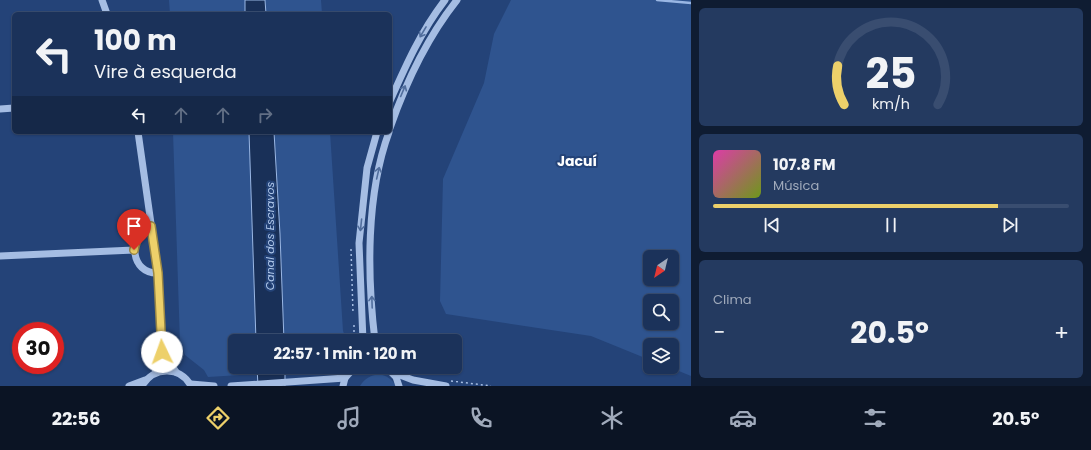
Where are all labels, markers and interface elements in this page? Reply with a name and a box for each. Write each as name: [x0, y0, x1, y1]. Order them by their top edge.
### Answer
text: 100 m: [94, 21, 177, 60]
one-way arrow: [419, 26, 427, 38]
icon: left: [28, 28, 80, 80]
text: 25: [866, 44, 916, 103]
text: Vire à esquerda: [94, 59, 237, 84]
one-way arrow: [400, 86, 408, 98]
text: km/h: [872, 94, 910, 114]
icon: left: [128, 104, 150, 126]
icon: ahead: [170, 104, 192, 126]
icon: ahead: [212, 104, 234, 126]
icon: right: [254, 104, 276, 126]
district label: Jacuí: [557, 151, 597, 171]
text: 107.8 FM: [773, 154, 836, 175]
one-way arrow: [375, 166, 383, 179]
text: Música: [773, 176, 819, 195]
water label: Canal dos Escravos: [262, 182, 278, 290]
pin: [117, 209, 151, 250]
icon: previous: [761, 214, 783, 236]
icon: pause: [880, 214, 902, 236]
icon: next: [999, 214, 1021, 236]
icon: arrive: [123, 215, 145, 237]
one-way arrow: [357, 218, 365, 231]
north arrow: [643, 250, 679, 286]
map controls: [643, 250, 679, 374]
text: Clima: [713, 290, 752, 309]
button: search: [643, 294, 679, 330]
one-way arrow: [369, 296, 376, 309]
text: 20.5°: [850, 311, 929, 354]
text: −: [713, 317, 725, 348]
text: +: [1054, 317, 1069, 348]
speed limit sign: 30: [12, 322, 64, 374]
position arrow: [141, 331, 183, 373]
button: layers: [643, 338, 679, 374]
text: 22:57 · 1 min · 120 m: [273, 343, 417, 364]
icon: directions: [204, 404, 232, 432]
icon: music: [335, 404, 363, 432]
icon: phone: [467, 404, 495, 432]
icon: climate: [598, 404, 626, 432]
icon: car: [729, 404, 757, 432]
icon: filters: [861, 404, 889, 432]
text: 22:56: [52, 406, 101, 431]
text: 20.5°: [992, 406, 1039, 431]

